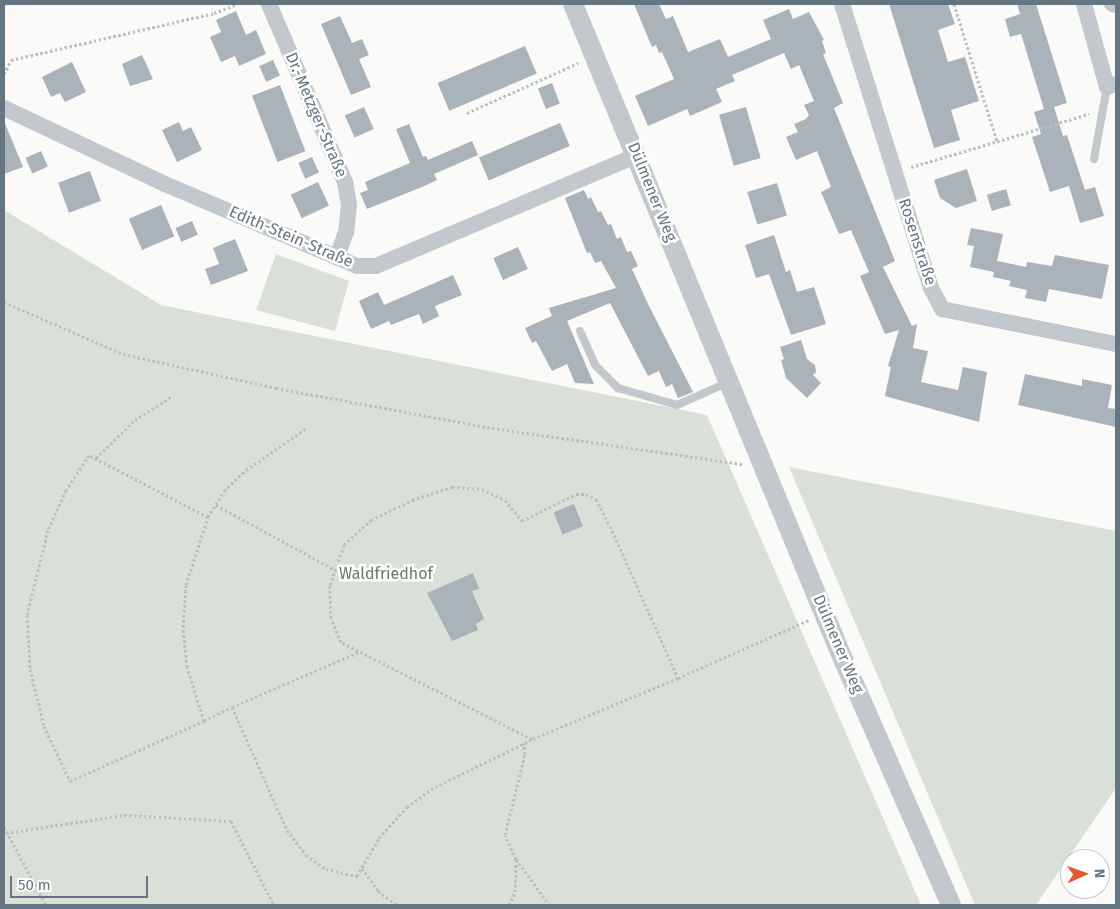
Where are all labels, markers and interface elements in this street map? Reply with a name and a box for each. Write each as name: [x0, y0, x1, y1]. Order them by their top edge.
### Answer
street label: Dr.-Metzger-Straße: [281, 50, 351, 180]
street label: Dülmener Weg: [623, 140, 681, 244]
street label: Rosenstraße: [894, 196, 940, 288]
street label: Edith-Stein-Straße: [226, 202, 356, 272]
park label: Waldfriedhof: [339, 564, 433, 584]
street label: Dülmener Weg: [809, 592, 867, 696]
north arrow: [1060, 849, 1110, 899]
scale bar: [12, 866, 150, 898]
text: N: [1091, 869, 1108, 878]
text: 50 m: [18, 876, 51, 894]

